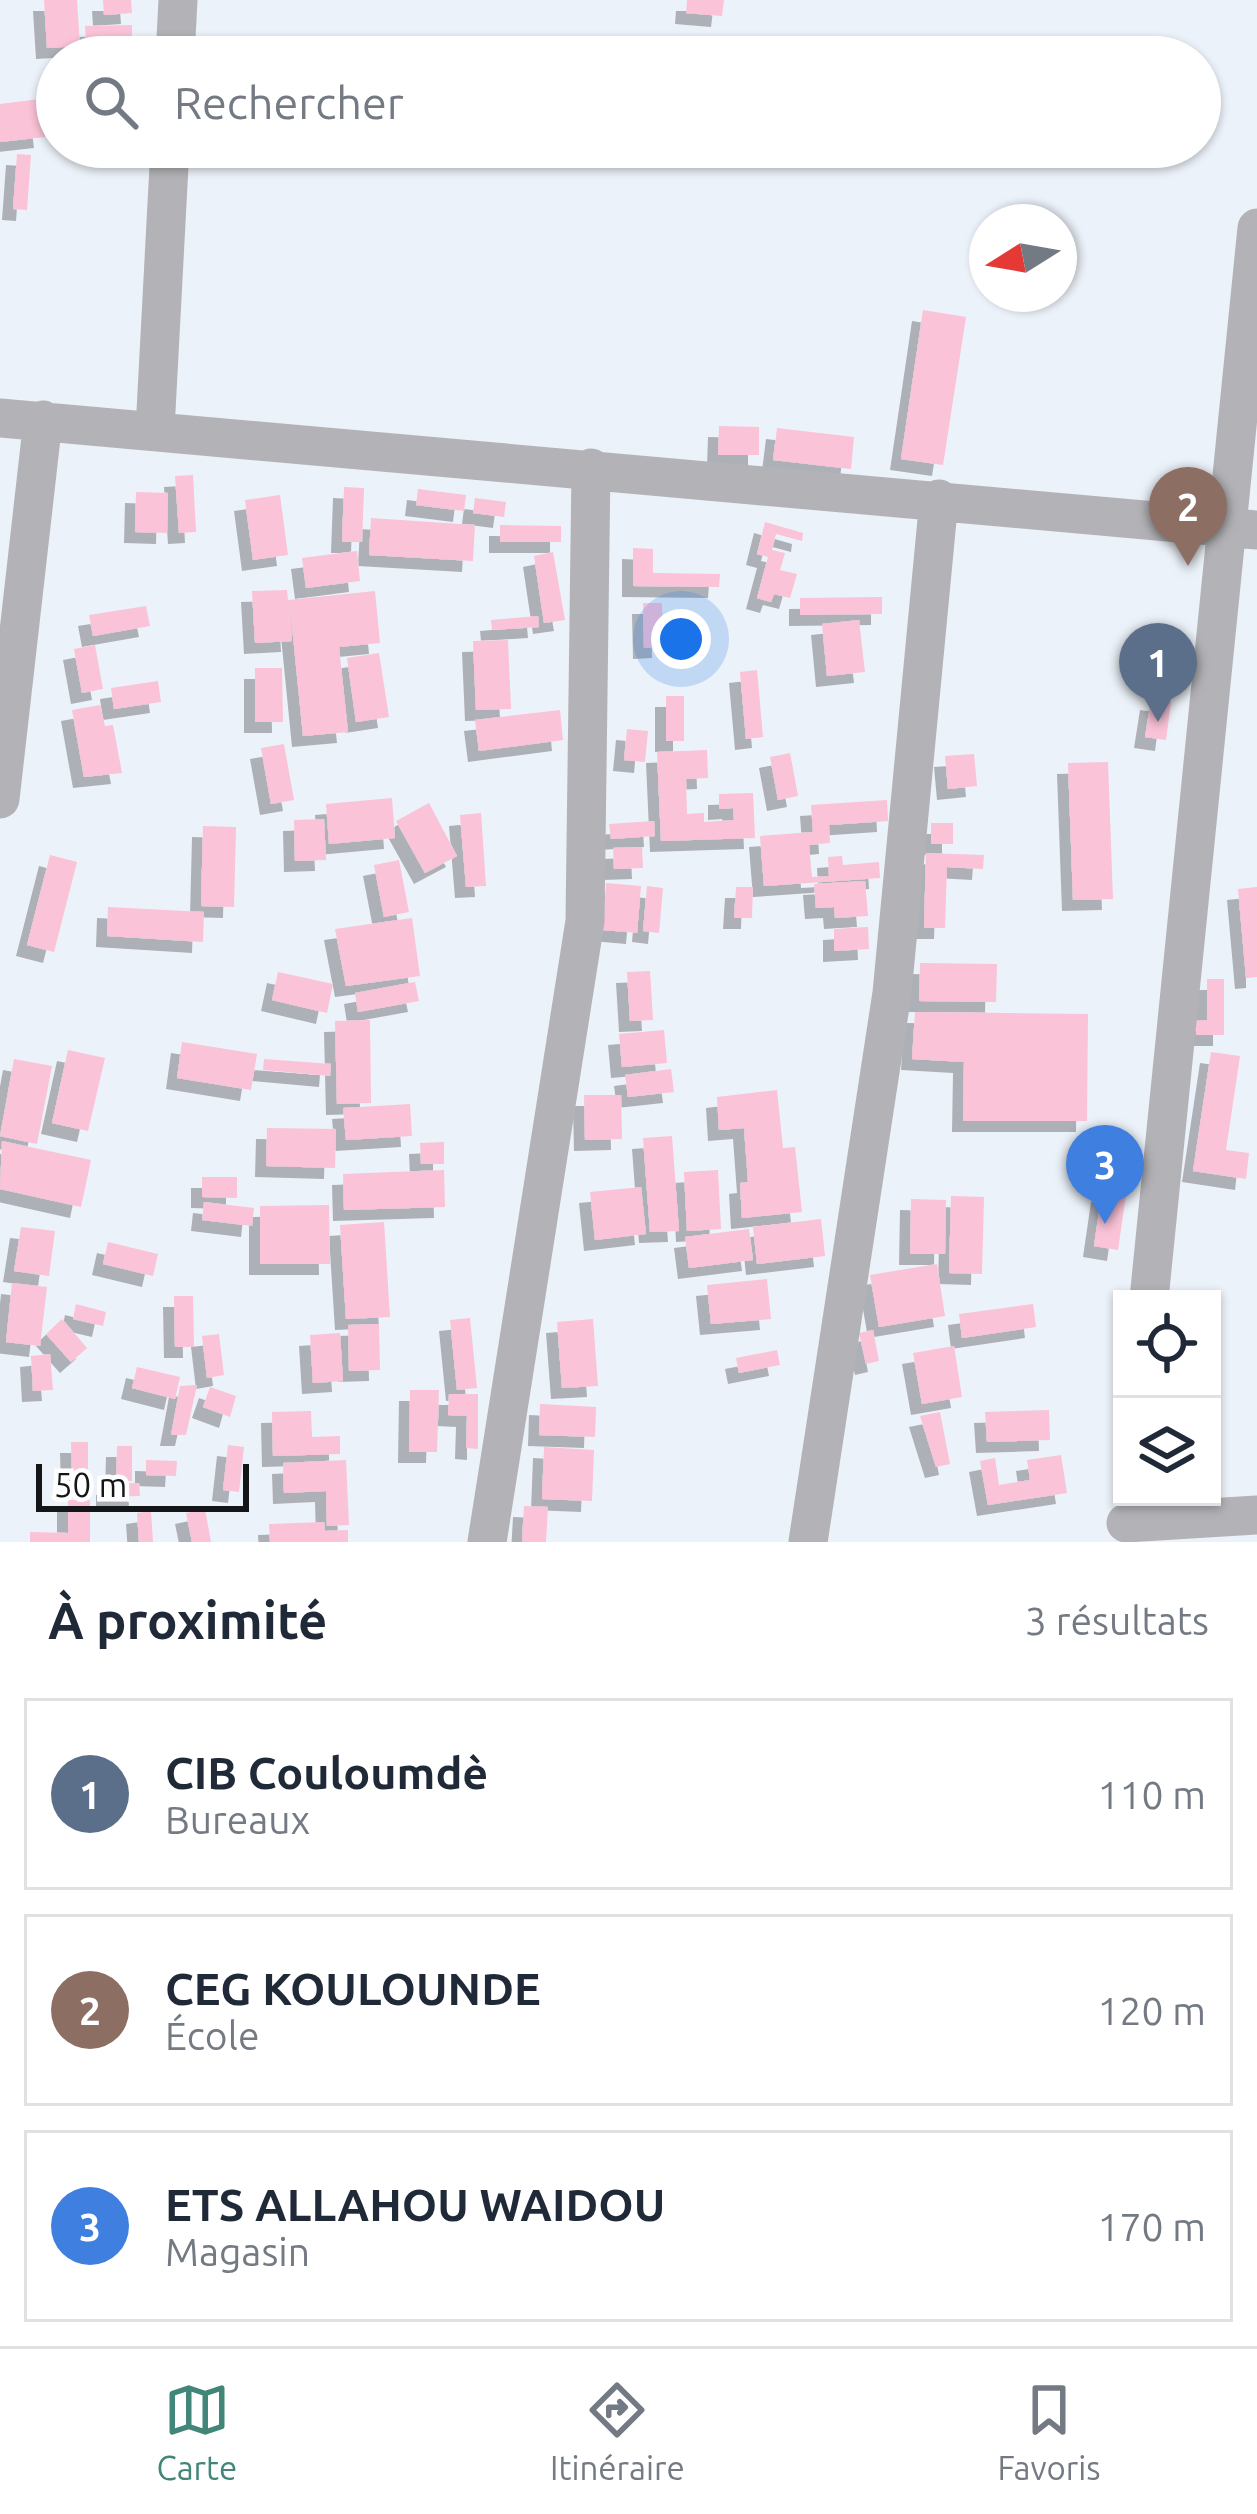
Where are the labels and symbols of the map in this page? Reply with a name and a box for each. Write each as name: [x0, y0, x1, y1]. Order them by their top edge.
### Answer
north arrow: [969, 204, 1077, 312]
pin: 2: [1149, 467, 1227, 566]
your location: [651, 609, 711, 669]
pin: 1: [1119, 623, 1197, 722]
pin: 3: [1066, 1125, 1144, 1224]
scale bar: [36, 1458, 249, 1511]

